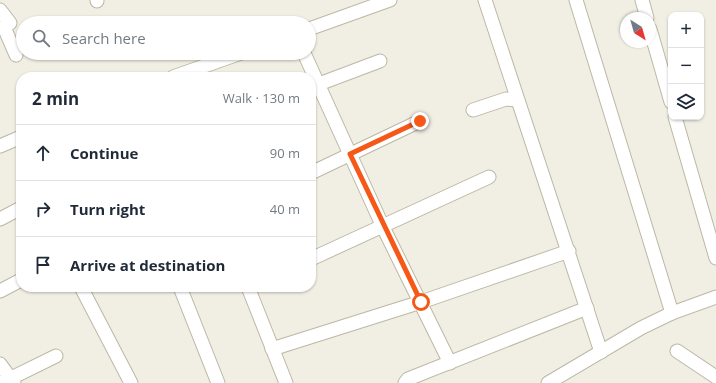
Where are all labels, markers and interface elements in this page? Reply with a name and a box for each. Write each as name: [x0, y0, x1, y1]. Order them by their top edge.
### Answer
north arrow: [620, 12, 656, 48]
map controls: [668, 12, 704, 120]
button: +: [668, 12, 704, 48]
search box: [16, 16, 316, 60]
icon: search: [30, 27, 52, 49]
text: Search here: [62, 28, 146, 48]
button: −: [668, 48, 704, 84]
button: layers: [668, 84, 704, 120]
text: 2 min: [32, 87, 79, 110]
text: Walk · 130 m: [223, 89, 300, 107]
route end: [411, 112, 429, 130]
icon: ahead: [32, 142, 54, 164]
text: Continue: [70, 143, 138, 163]
text: 90 m: [270, 144, 300, 162]
icon: right: [32, 198, 54, 220]
text: Turn right: [70, 199, 145, 219]
text: 40 m: [270, 200, 300, 218]
icon: arrive: [32, 254, 54, 276]
text: Arrive at destination: [70, 255, 225, 275]
route start: [412, 293, 430, 311]

